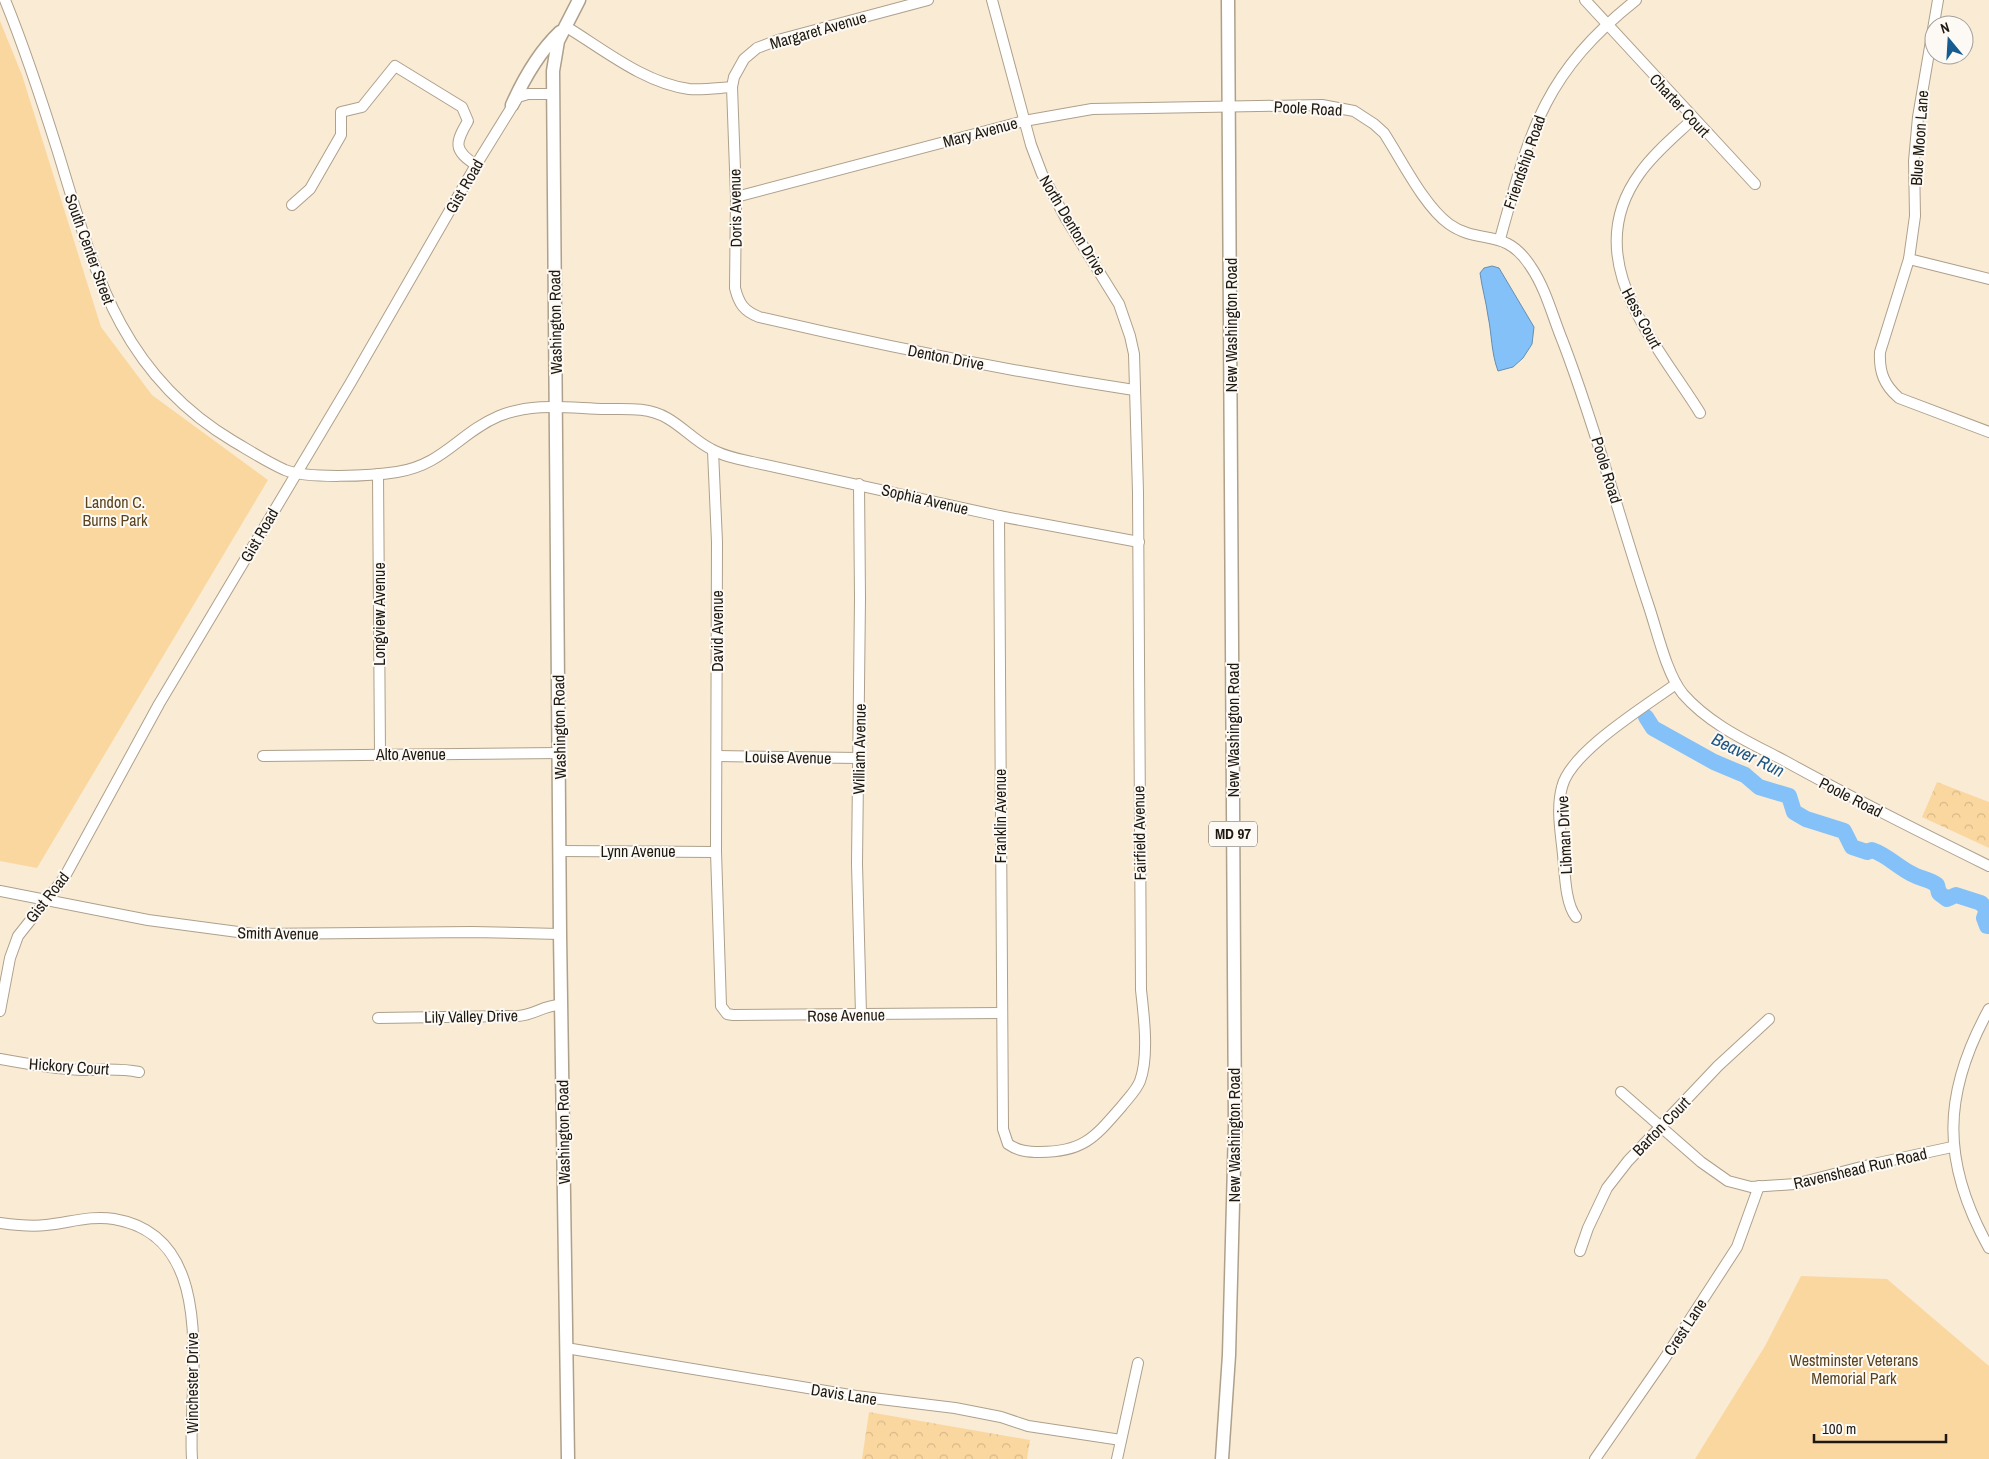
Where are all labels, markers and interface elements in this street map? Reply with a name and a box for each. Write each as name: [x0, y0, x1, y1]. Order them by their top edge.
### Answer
street label: Margaret Avenue: [767, 6, 869, 54]
north arrow: [1924, 15, 1974, 65]
text: N: [1938, 18, 1952, 37]
street label: Charter Court: [1645, 68, 1715, 142]
street label: Blue Moon Lane: [1905, 90, 1933, 186]
street label: Poole Road: [1273, 95, 1343, 121]
street label: Mary Avenue: [940, 111, 1020, 153]
street label: Friendship Road: [1498, 112, 1550, 212]
street label: Gist Road: [440, 155, 488, 217]
street label: Doris Avenue: [723, 169, 747, 247]
street label: North Denton Drive: [1034, 171, 1112, 279]
street label: South Center Street: [60, 191, 120, 308]
street label: New Washington Road: [1220, 258, 1242, 392]
street label: Washington Road: [543, 270, 567, 374]
street label: Hess Court: [1617, 284, 1667, 352]
street label: Denton Drive: [906, 339, 986, 375]
street label: Poole Road: [1586, 434, 1628, 506]
street label: Sophia Avenue: [879, 478, 971, 520]
park label: Landon C. Burns Park: [83, 491, 148, 531]
street label: Gist Road: [235, 504, 283, 566]
street label: Longview Avenue: [368, 562, 390, 666]
street label: David Avenue: [706, 590, 728, 672]
street label: New Washington Road: [1222, 663, 1244, 797]
street label: Washington Road: [547, 675, 571, 779]
street label: William Avenue: [847, 703, 871, 795]
water label: Beaver Run: [1708, 726, 1789, 783]
street label: Alto Avenue: [375, 743, 446, 765]
street label: Louise Avenue: [745, 745, 831, 769]
street label: Franklin Avenue: [989, 769, 1011, 863]
street label: Poole Road: [1815, 772, 1887, 822]
street label: Fairfield Avenue: [1127, 785, 1151, 881]
street label: Libman Drive: [1551, 795, 1577, 875]
road number: MD 97: [1209, 822, 1257, 846]
street label: Lynn Avenue: [600, 840, 676, 862]
street label: Gist Road: [20, 867, 74, 927]
street label: Smith Avenue: [237, 921, 319, 945]
street label: Rose Avenue: [807, 1003, 885, 1027]
street label: Lily Valley Drive: [424, 1004, 518, 1028]
street label: Hickory Court: [28, 1052, 110, 1080]
street label: New Washington Road: [1223, 1068, 1245, 1202]
street label: Washington Road: [551, 1080, 575, 1184]
street label: Barton Court: [1627, 1091, 1695, 1160]
street label: Ravenshead Run Road: [1791, 1142, 1929, 1194]
street label: Crest Lane: [1658, 1294, 1712, 1360]
street label: Winchester Drive: [181, 1332, 203, 1434]
park label: Westminster Veterans Memorial Park: [1790, 1349, 1918, 1389]
street label: Davis Lane: [810, 1378, 878, 1410]
scale bar: [1814, 1412, 1946, 1444]
text: 100 m: [1822, 1418, 1856, 1439]

